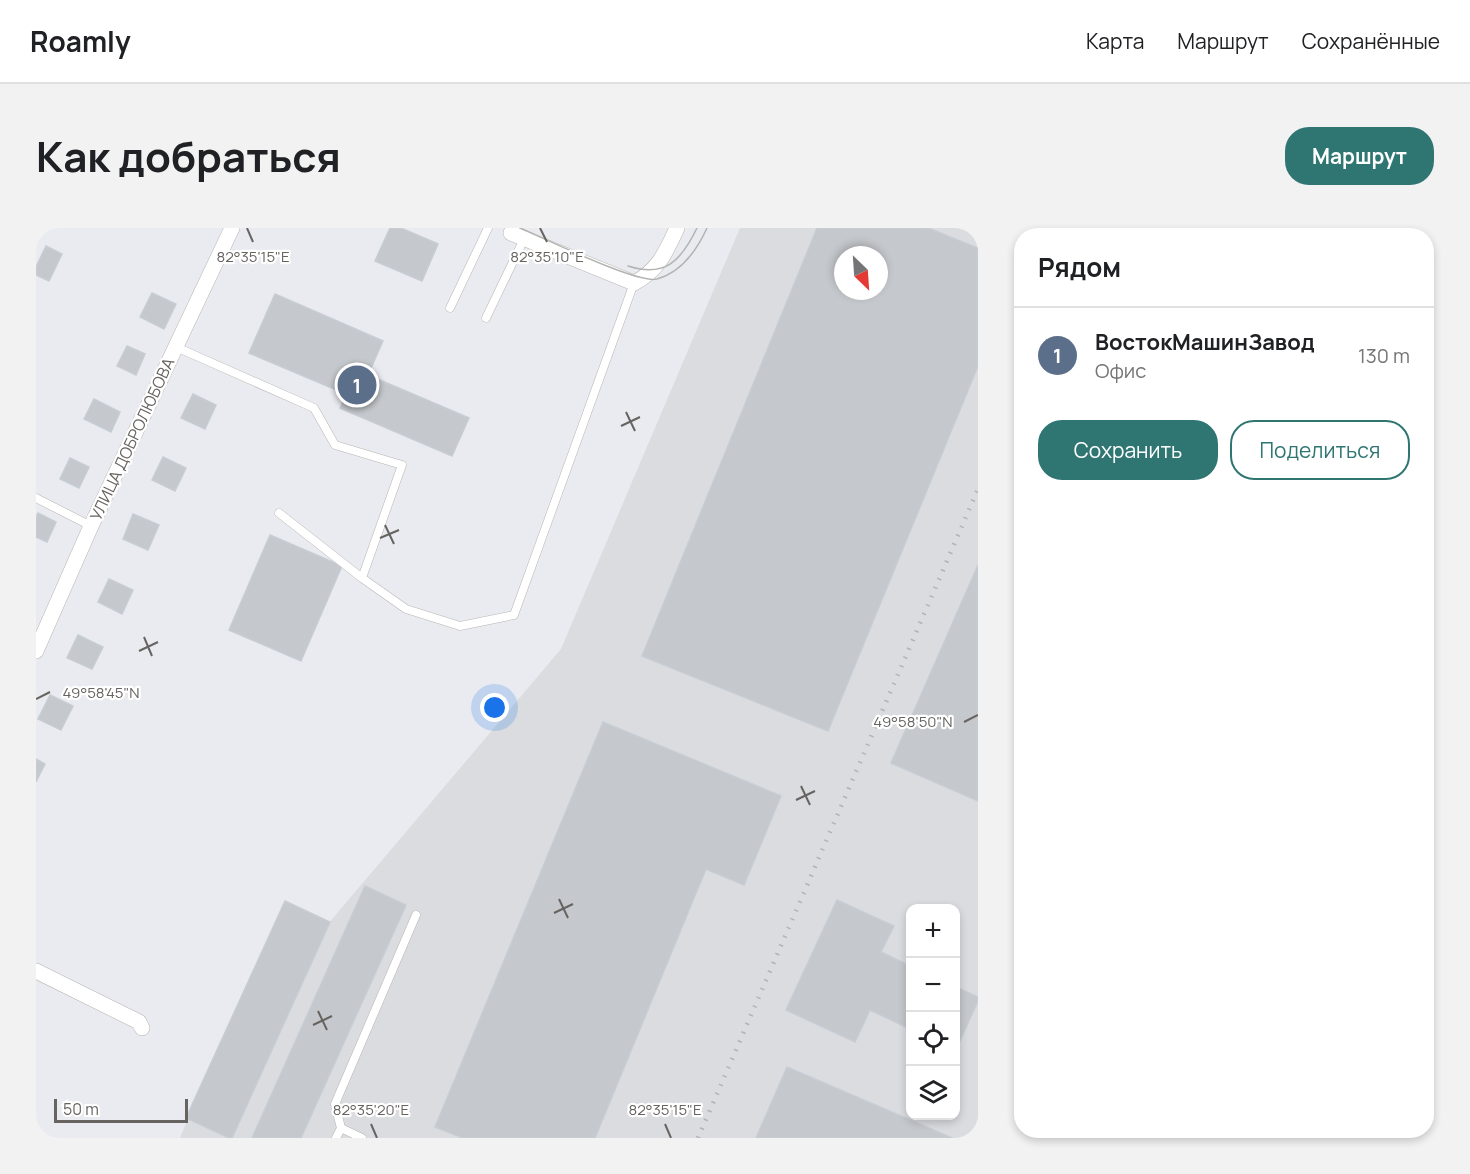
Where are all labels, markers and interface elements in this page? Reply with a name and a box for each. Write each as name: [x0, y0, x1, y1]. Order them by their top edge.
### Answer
text: Roamly: [30, 22, 131, 60]
text: Карта: [1086, 27, 1144, 55]
text: Маршрут: [1177, 27, 1269, 55]
text: Сохранённые: [1302, 27, 1440, 55]
text: Как добраться: [36, 127, 341, 185]
button: Маршрут: [1285, 127, 1434, 185]
text: 82°35'15"E: [216, 246, 290, 267]
text: 82°35'10"E: [510, 246, 584, 267]
north arrow: [834, 246, 888, 300]
text: Рядом: [1038, 249, 1121, 285]
text: ВостокМашинЗавод: [1095, 327, 1315, 357]
text: 1: [1053, 342, 1062, 369]
text: 130 m: [1358, 342, 1410, 369]
street label: УЛИЦА ДОБРОЛЮБОВА: [85, 354, 179, 524]
text: Офис: [1095, 357, 1146, 384]
pin: 1: [338, 362, 376, 408]
button: Сохранить: [1038, 420, 1218, 480]
button: Поделиться: [1230, 420, 1410, 480]
text: 49°58'45"N: [62, 682, 140, 703]
your location: [480, 693, 509, 722]
text: 49°58'50"N: [873, 711, 953, 732]
map controls: [906, 904, 960, 1120]
button: +: [906, 904, 960, 958]
button: −: [906, 958, 960, 1012]
button: locate: [906, 1012, 960, 1066]
button: layers: [906, 1066, 960, 1120]
scale bar: [54, 1096, 188, 1124]
text: 50 m: [63, 1098, 99, 1120]
text: 82°35'20"E: [333, 1099, 409, 1120]
text: 82°35'15"E: [628, 1099, 702, 1120]

